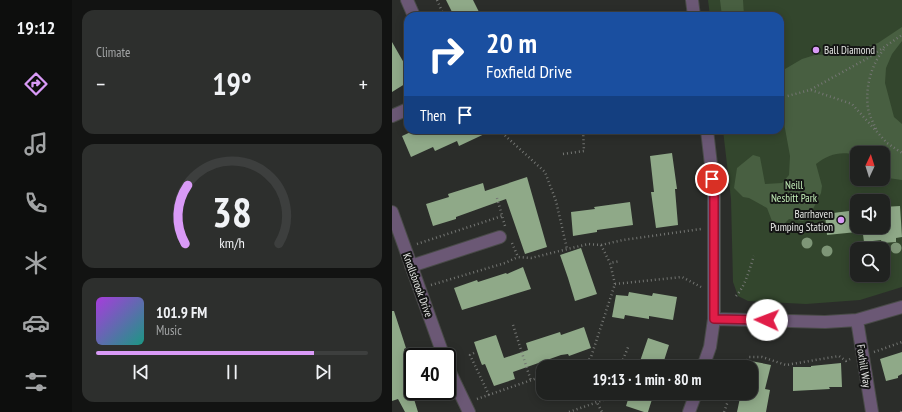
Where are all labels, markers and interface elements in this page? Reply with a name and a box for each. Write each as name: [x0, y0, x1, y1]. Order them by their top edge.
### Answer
text: 19:12: [17, 16, 55, 39]
text: 20 m: [486, 24, 537, 61]
icon: right: [420, 28, 472, 80]
place label: Ball Diamond: [824, 43, 875, 57]
text: Climate: [96, 44, 130, 61]
marker: Ball Diamond: [811, 45, 821, 55]
text: Foxfield Drive: [486, 60, 572, 83]
text: 19°: [212, 64, 252, 103]
icon: directions: [22, 70, 50, 98]
text: −: [96, 70, 105, 98]
text: +: [359, 70, 368, 98]
icon: arrive: [454, 104, 476, 126]
text: Then: [420, 106, 446, 125]
icon: music: [22, 130, 50, 158]
north arrow: [850, 146, 890, 186]
map controls: [850, 146, 890, 282]
pin: [695, 162, 729, 196]
icon: arrive: [701, 168, 723, 190]
park label: Neill Nesbitt Park: [771, 178, 818, 205]
text: 38: [212, 185, 252, 238]
icon: phone: [22, 189, 50, 217]
button: sound: [850, 194, 890, 234]
place label: Barrhaven Pumping Station: [770, 207, 833, 234]
marker: Barrhaven Pumping Station: [836, 215, 846, 225]
text: km/h: [219, 233, 245, 252]
button: search: [850, 242, 890, 282]
icon: climate: [22, 249, 50, 277]
street label: Knollsbrook Drive: [400, 251, 436, 319]
position arrow: [746, 299, 788, 341]
text: 101.9 FM: [156, 303, 207, 322]
icon: car: [22, 309, 50, 337]
text: Music: [156, 322, 182, 339]
street label: Foxhill Way: [854, 343, 874, 390]
speed limit sign: 40: [404, 348, 456, 400]
icon: previous: [130, 361, 152, 383]
icon: pause: [221, 361, 243, 383]
icon: next: [312, 361, 334, 383]
icon: filters: [22, 368, 50, 396]
text: 19:13 · 1 min · 80 m: [593, 370, 701, 389]

